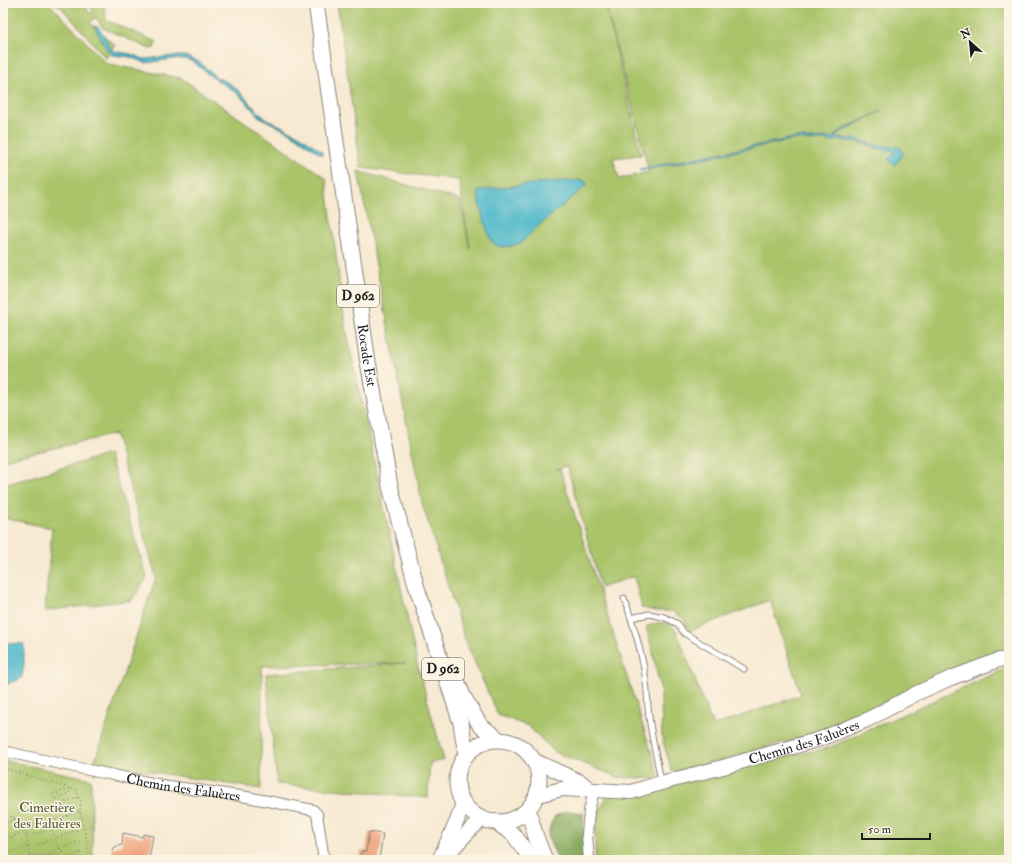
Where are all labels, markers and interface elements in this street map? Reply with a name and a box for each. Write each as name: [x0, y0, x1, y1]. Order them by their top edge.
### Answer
north arrow: [950, 22, 990, 62]
text: N: [957, 25, 974, 42]
road number: D 962: [337, 285, 379, 307]
street label: Rocade Est: [354, 323, 381, 388]
road number: D 962: [422, 658, 464, 680]
street label: Chemin des Faluères: [747, 716, 862, 768]
street label: Chemin des Faluères: [125, 769, 242, 805]
park label: Cimetière des Faluères: [13, 799, 81, 832]
scale bar: [862, 815, 930, 841]
text: 50 m: [868, 822, 892, 837]

